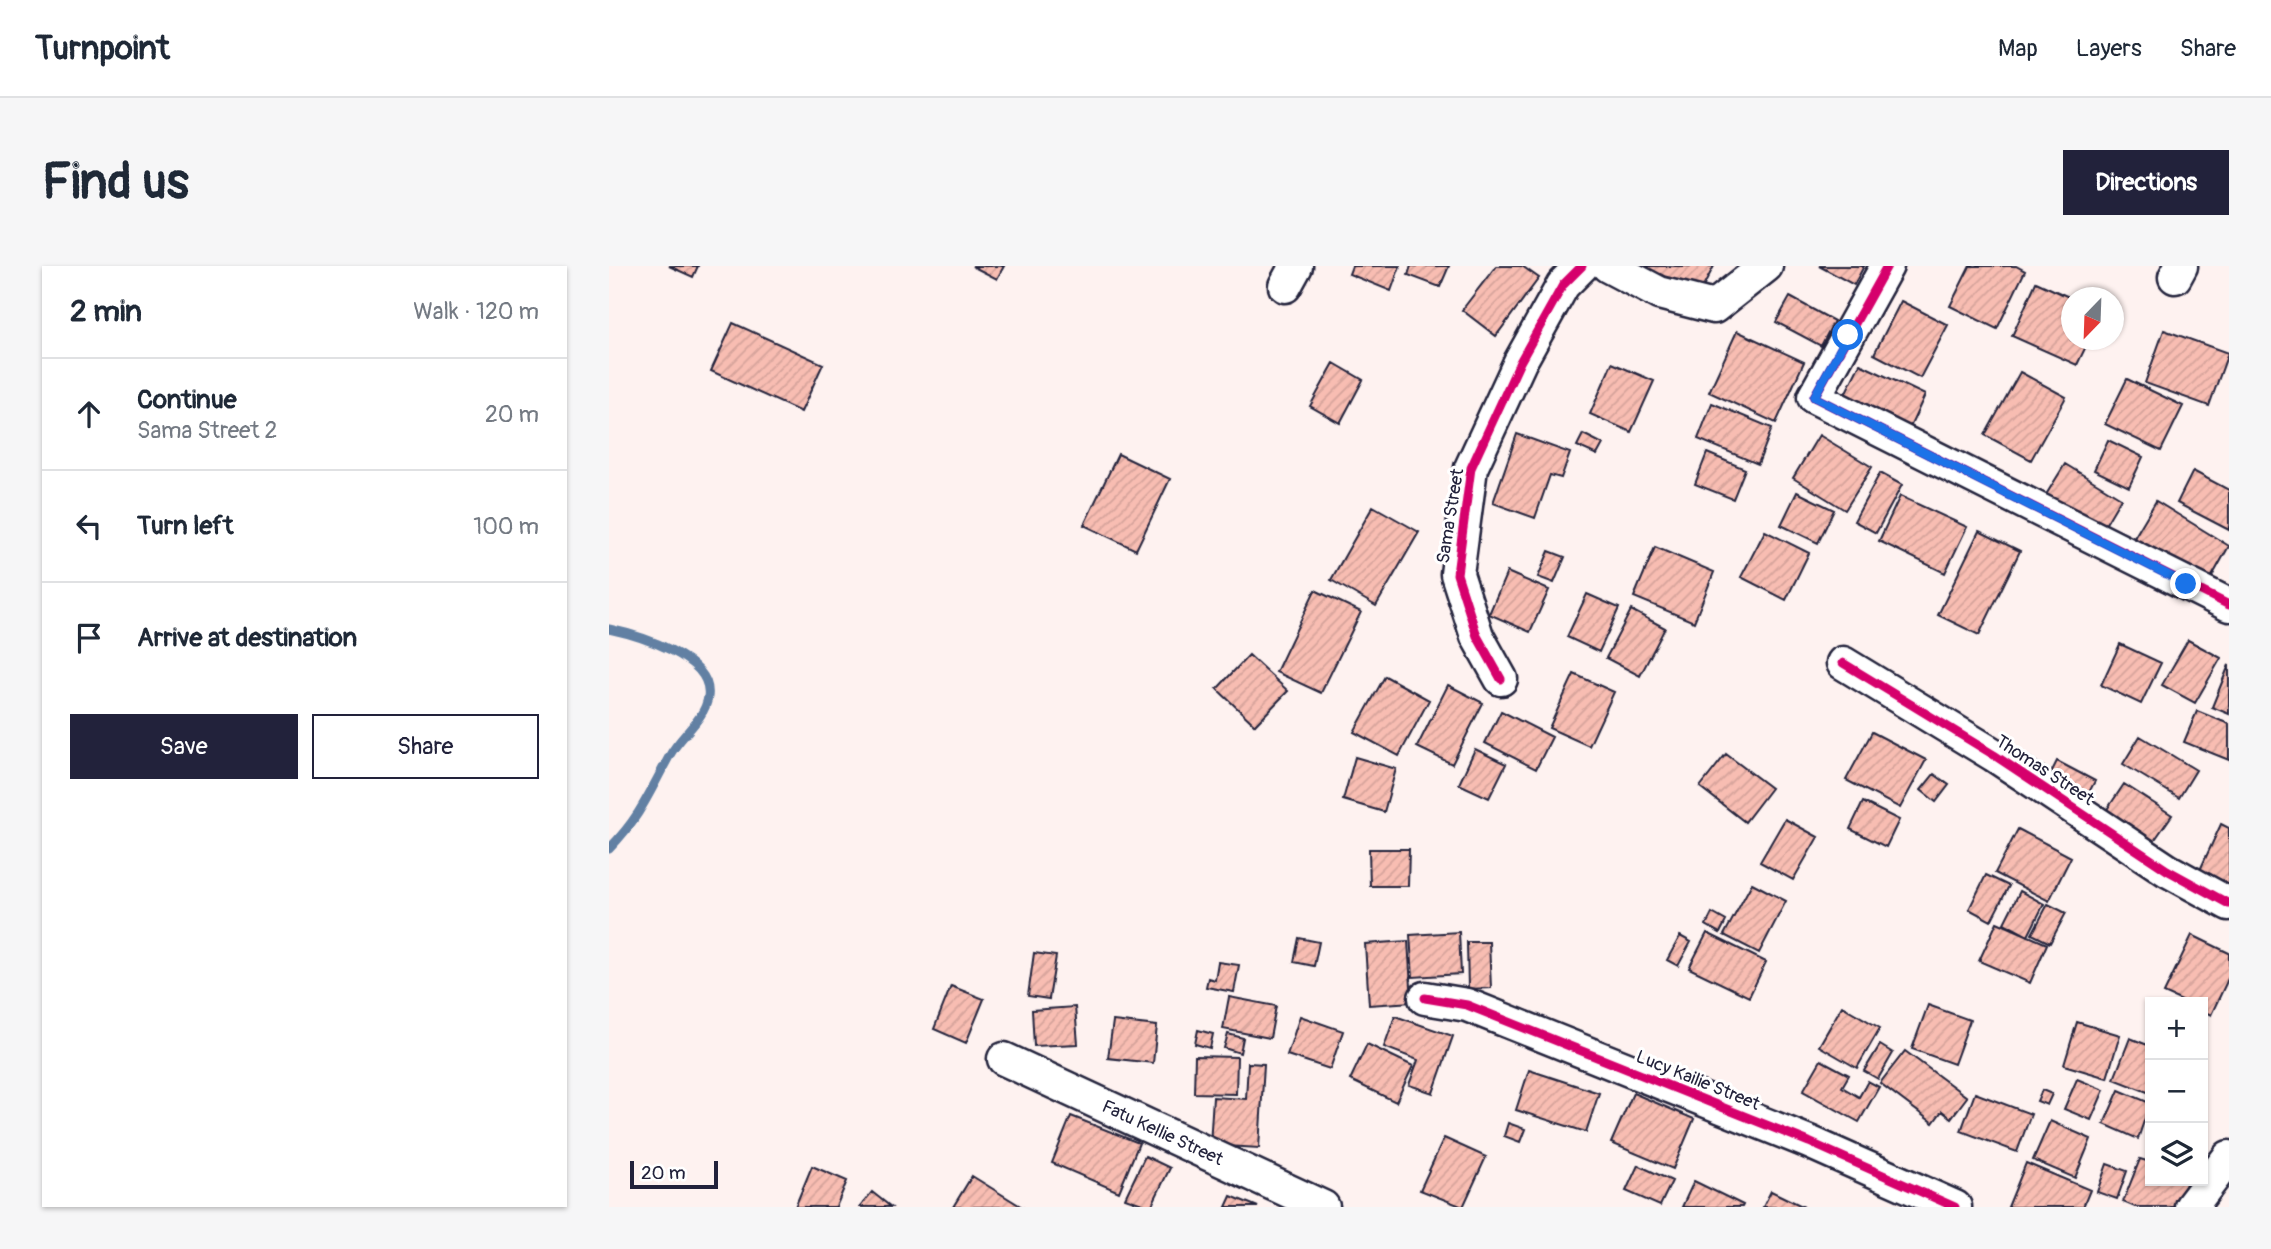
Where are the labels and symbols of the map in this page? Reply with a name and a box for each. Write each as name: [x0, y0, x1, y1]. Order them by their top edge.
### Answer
north arrow: [2061, 287, 2124, 350]
route start: [1832, 319, 1863, 350]
street label: Sama Street: [1432, 466, 1469, 565]
route end: [2170, 568, 2201, 599]
street label: Thomas Street: [1991, 730, 2099, 811]
street label: Lucy Kailie Street: [1633, 1045, 1764, 1116]
street label: Fatu Kellie Street: [1098, 1095, 1227, 1171]
scale bar: [630, 1158, 717, 1190]

